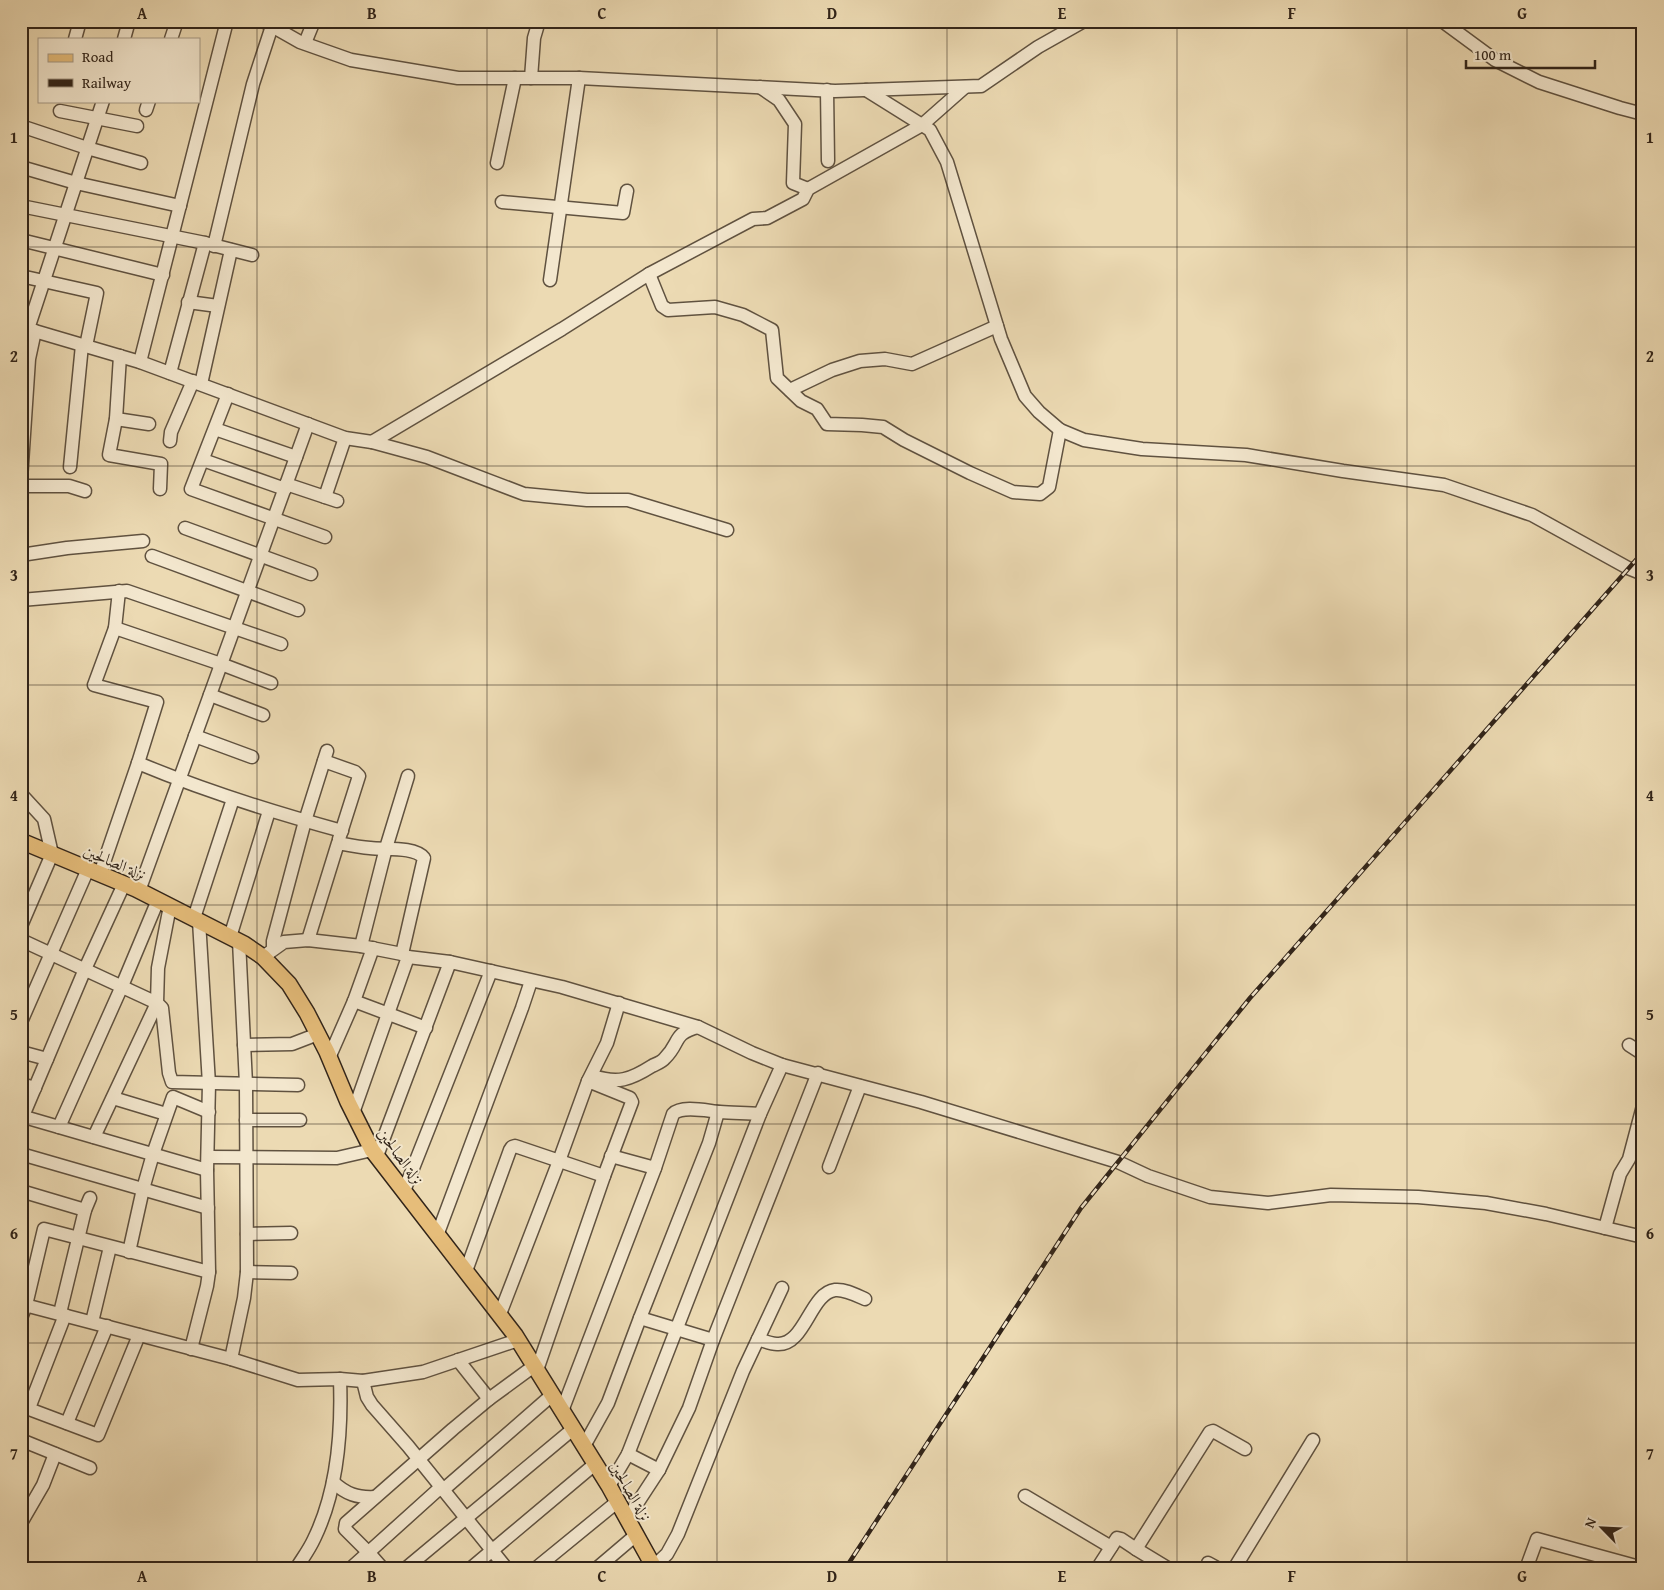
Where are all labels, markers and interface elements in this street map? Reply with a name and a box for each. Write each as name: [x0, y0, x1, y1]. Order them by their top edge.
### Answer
text: A: [137, 1, 148, 25]
text: B: [367, 1, 377, 25]
text: C: [597, 1, 607, 25]
text: D: [827, 1, 837, 25]
text: E: [1058, 1, 1067, 25]
text: F: [1288, 1, 1296, 25]
text: G: [1517, 1, 1527, 25]
legend: [38, 38, 200, 102]
scale bar: [1466, 38, 1595, 70]
text: 100 m: [1474, 44, 1512, 65]
text: Road: [82, 46, 113, 67]
text: Railway: [82, 72, 132, 93]
text: 1: [10, 125, 18, 149]
text: 1: [1646, 125, 1654, 149]
text: 2: [10, 344, 18, 368]
text: 2: [1646, 344, 1654, 368]
text: 3: [10, 563, 18, 587]
text: 3: [1646, 563, 1654, 587]
text: 4: [10, 783, 18, 807]
text: 4: [1646, 783, 1654, 807]
street label: نزلة الصالحين: [80, 838, 150, 886]
text: 5: [10, 1002, 18, 1026]
text: 5: [1646, 1002, 1654, 1026]
street label: نزلة الصالحين: [372, 1122, 430, 1190]
text: 6: [10, 1221, 18, 1245]
text: 6: [1646, 1221, 1654, 1245]
text: 7: [10, 1441, 18, 1465]
text: 7: [1646, 1441, 1654, 1465]
street label: نزلة الصالحين: [604, 1456, 658, 1526]
north arrow: [1576, 1502, 1626, 1552]
text: N: [1579, 1514, 1601, 1531]
text: A: [137, 1564, 148, 1588]
text: B: [367, 1564, 377, 1588]
text: C: [597, 1564, 607, 1588]
text: D: [827, 1564, 837, 1588]
text: E: [1058, 1564, 1067, 1588]
text: F: [1288, 1564, 1296, 1588]
text: G: [1517, 1564, 1527, 1588]

